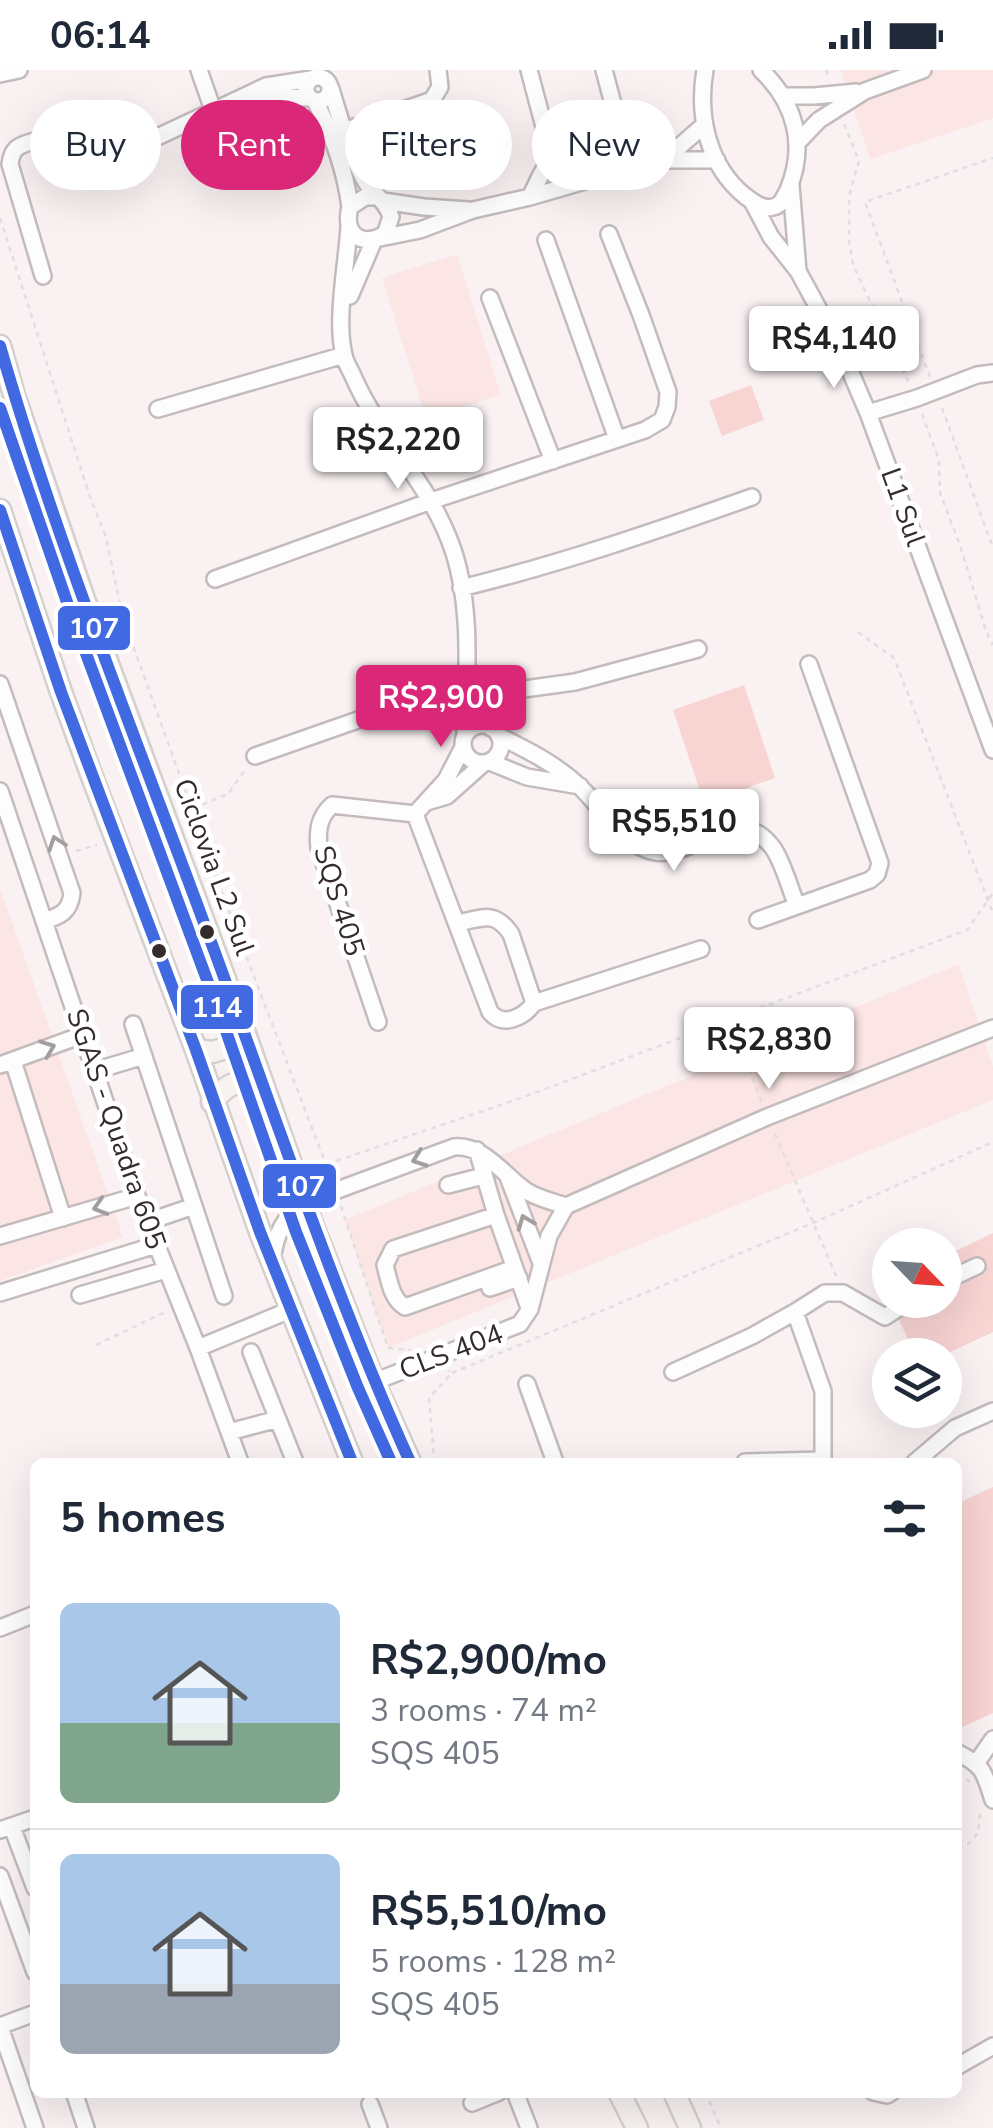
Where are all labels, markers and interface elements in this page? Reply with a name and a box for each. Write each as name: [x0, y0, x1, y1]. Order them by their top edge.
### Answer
text: 06:14: [50, 10, 151, 61]
chip: Buy: [30, 100, 161, 190]
chip: Rent: [181, 100, 325, 190]
chip: Filters: [345, 100, 512, 190]
chip: New: [532, 100, 676, 190]
pin: R$4,140: [742, 306, 926, 391]
text: R$4,140: [771, 317, 897, 360]
pin: R$2,220: [306, 407, 490, 492]
text: R$2,220: [335, 418, 461, 461]
street label: L1 Sul: [871, 463, 935, 552]
line badge: 107: [56, 604, 132, 652]
text: 107: [69, 610, 119, 648]
pin: R$2,900: [349, 665, 533, 750]
text: R$2,900: [378, 676, 504, 719]
street label: Ciclovia L2 Sul: [164, 773, 264, 961]
pin: R$5,510: [582, 789, 766, 874]
text: R$5,510: [611, 800, 737, 843]
one-way arrow: [47, 835, 67, 852]
street label: SQS 405: [304, 841, 374, 961]
unlabelled marker: [197, 922, 217, 942]
unlabelled marker: [149, 941, 169, 961]
line badge: 114: [179, 983, 255, 1031]
text: 114: [192, 989, 242, 1027]
street label: SGAS - Quadra 605: [57, 1004, 175, 1254]
pin: R$2,830: [677, 1007, 861, 1092]
text: R$2,830: [706, 1018, 832, 1061]
one-way arrow: [38, 1039, 55, 1060]
one-way arrow: [412, 1147, 429, 1168]
line badge: 107: [261, 1162, 338, 1210]
text: 107: [275, 1168, 325, 1206]
one-way arrow: [92, 1195, 109, 1216]
one-way arrow: [516, 1214, 536, 1231]
north arrow: [872, 1228, 962, 1318]
map controls: [872, 1228, 962, 1428]
street label: CLS 404: [394, 1315, 508, 1389]
button: layers: [872, 1338, 962, 1428]
text: 5 homes: [60, 1490, 225, 1547]
icon: filters: [877, 1491, 932, 1546]
text: R$2,900/mo: [370, 1632, 607, 1689]
icon: home: [140, 1643, 260, 1763]
text: 3 rooms · 74 m²: [370, 1689, 597, 1732]
text: SQS 405: [370, 1732, 500, 1775]
text: R$5,510/mo: [370, 1883, 607, 1940]
icon: home: [140, 1894, 260, 2014]
text: 5 rooms · 128 m²: [370, 1940, 616, 1983]
text: SQS 405: [370, 1983, 500, 2026]

